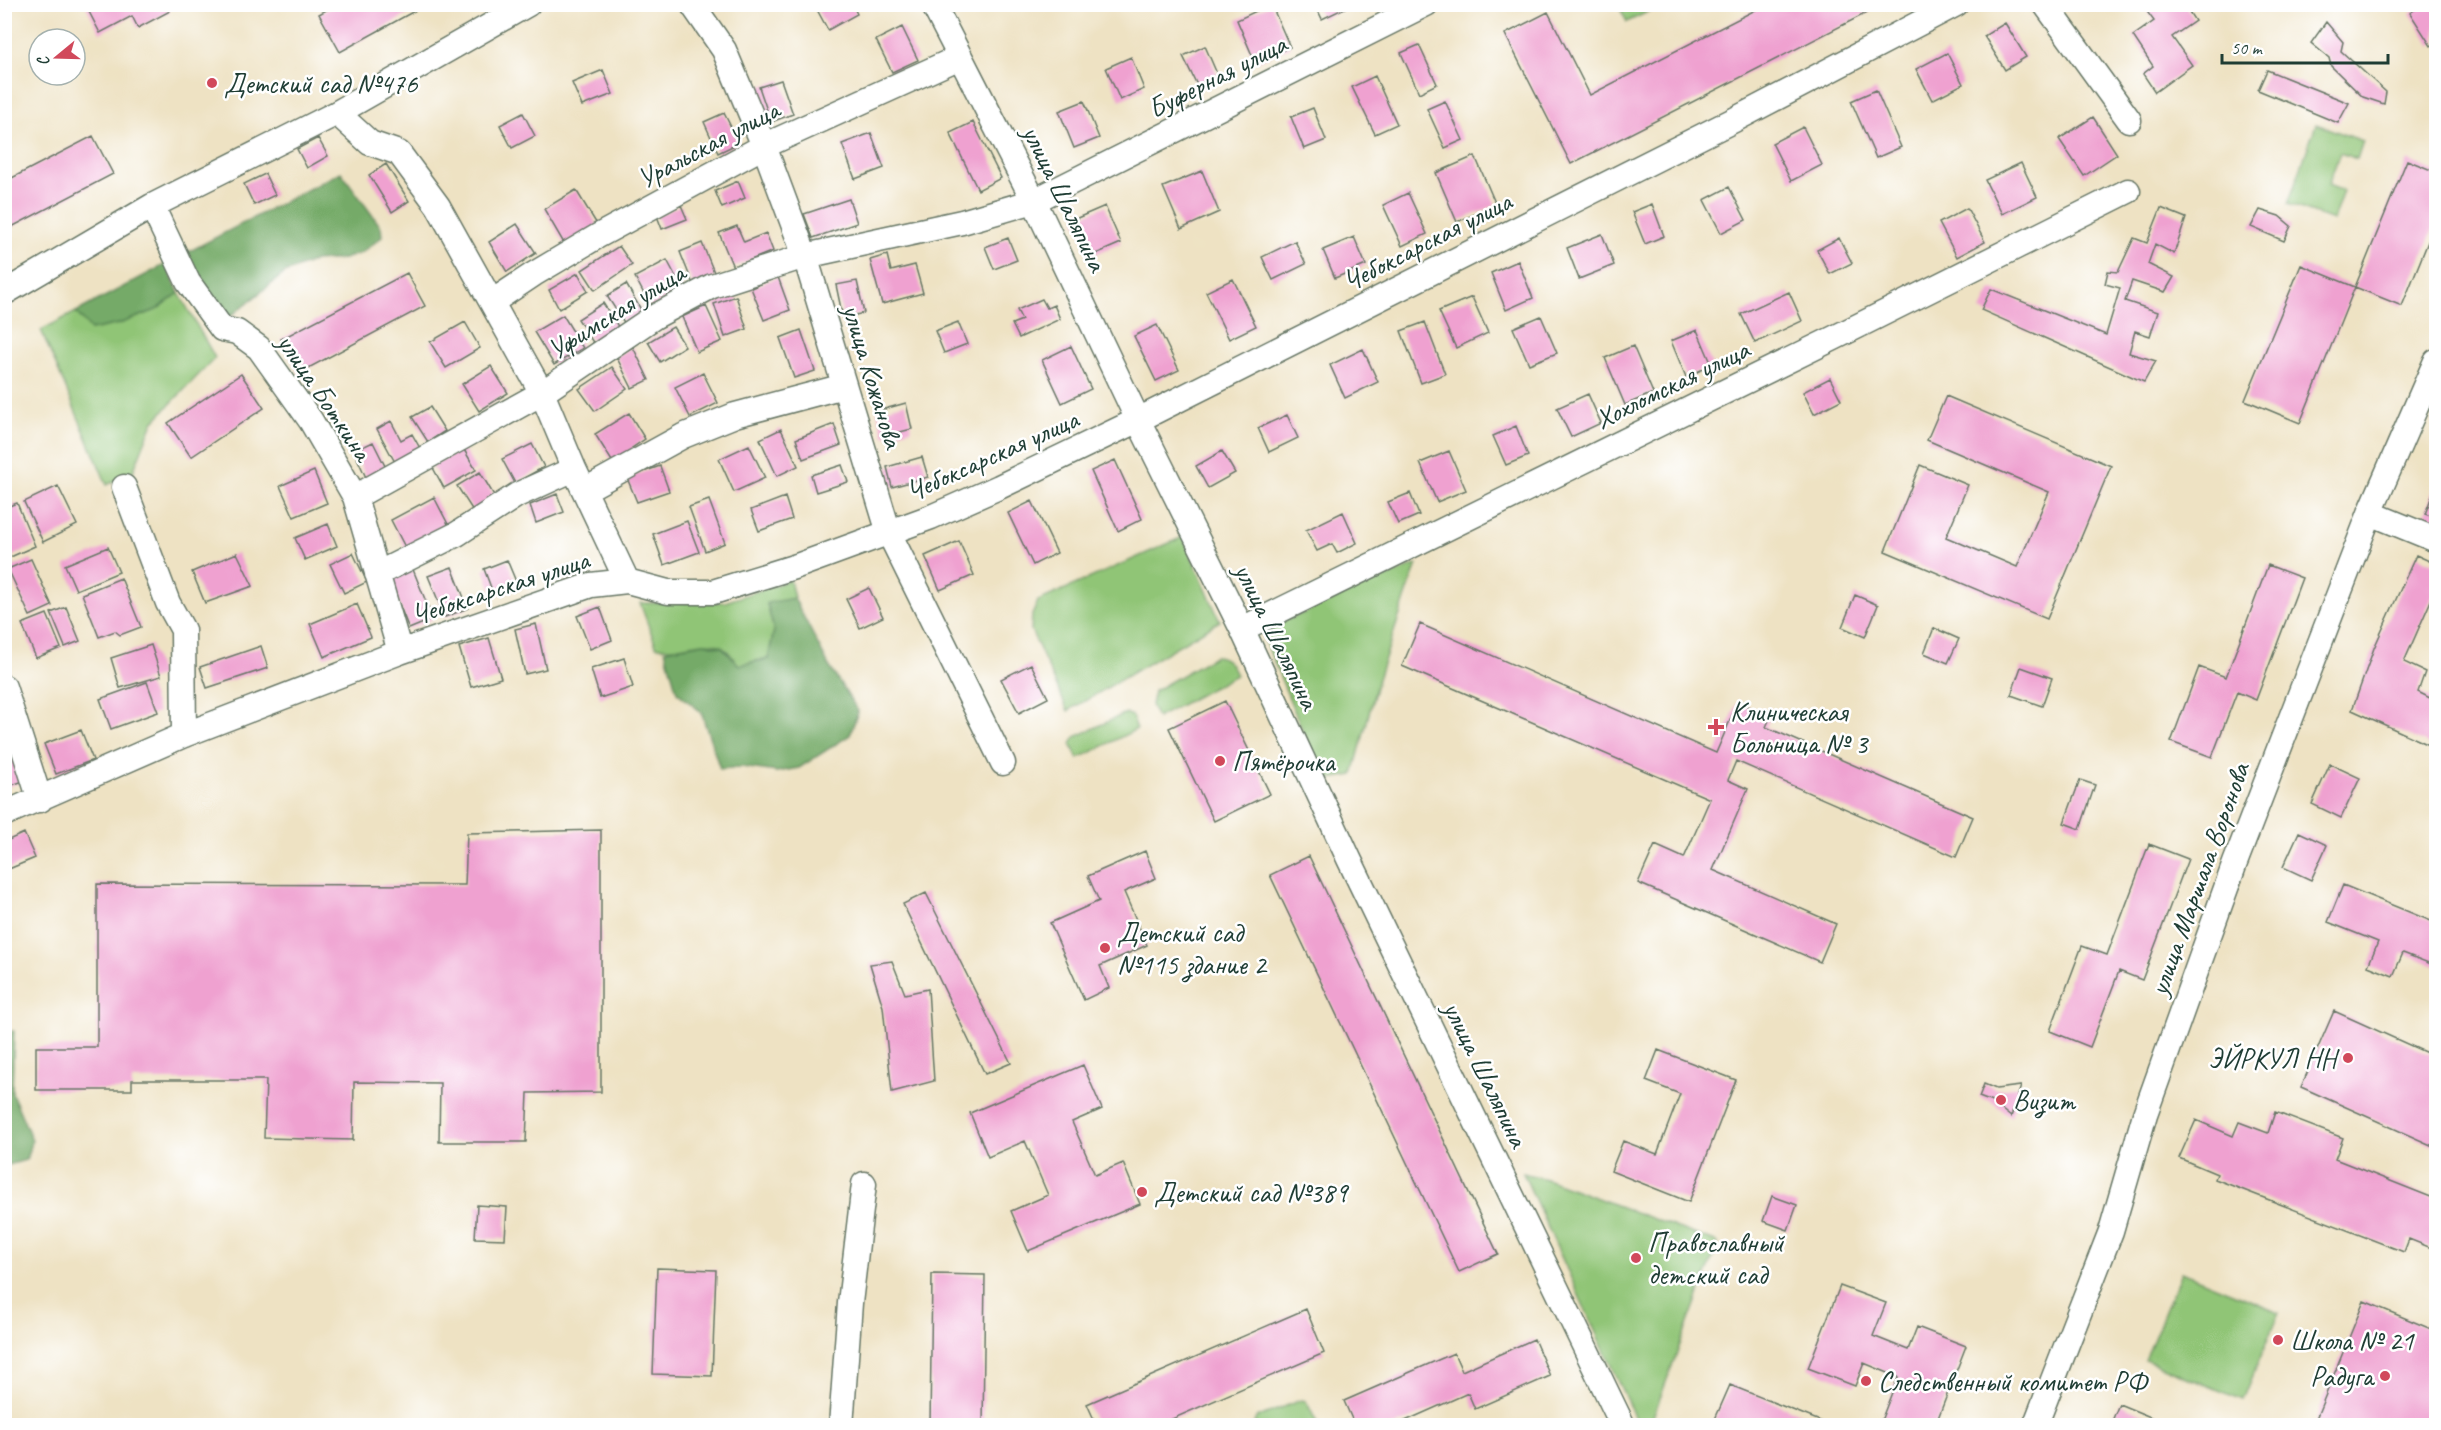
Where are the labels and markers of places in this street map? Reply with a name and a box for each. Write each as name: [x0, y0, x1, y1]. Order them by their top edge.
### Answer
place label: Детский сад №476: [224, 66, 419, 101]
marker: Детский сад №476: [205, 76, 219, 90]
place label: Клиническая Больница № 3: [1730, 694, 1870, 761]
marker: Клиническая Больница № 3: [1707, 718, 1725, 736]
place label: Пятёрочка: [1232, 744, 1336, 779]
marker: Пятёрочка: [1213, 754, 1227, 768]
place label: Детский сад №115 здание 2: [1117, 915, 1268, 983]
marker: Детский сад №115 здание 2: [1098, 941, 1112, 955]
place label: ЭЙРКУЛ НН: [2208, 1041, 2340, 1076]
marker: ЭЙРКУЛ НН: [2341, 1051, 2355, 1065]
place label: Визит: [2013, 1083, 2077, 1119]
marker: Визит: [1994, 1093, 2008, 1107]
place label: Детский сад №389: [1154, 1175, 1350, 1210]
marker: Детский сад №389: [1135, 1185, 1149, 1199]
place label: Православный детский сад: [1648, 1225, 1785, 1292]
marker: Православный детский сад: [1629, 1251, 1643, 1265]
place label: Школа № 21: [2290, 1323, 2415, 1358]
marker: Школа № 21: [2271, 1333, 2285, 1347]
place label: Радуга: [2310, 1359, 2376, 1394]
place label: Следственный комитет РФ: [1878, 1364, 2150, 1399]
marker: Радуга: [2378, 1369, 2392, 1383]
marker: Следственный комитет РФ: [1859, 1374, 1873, 1388]

